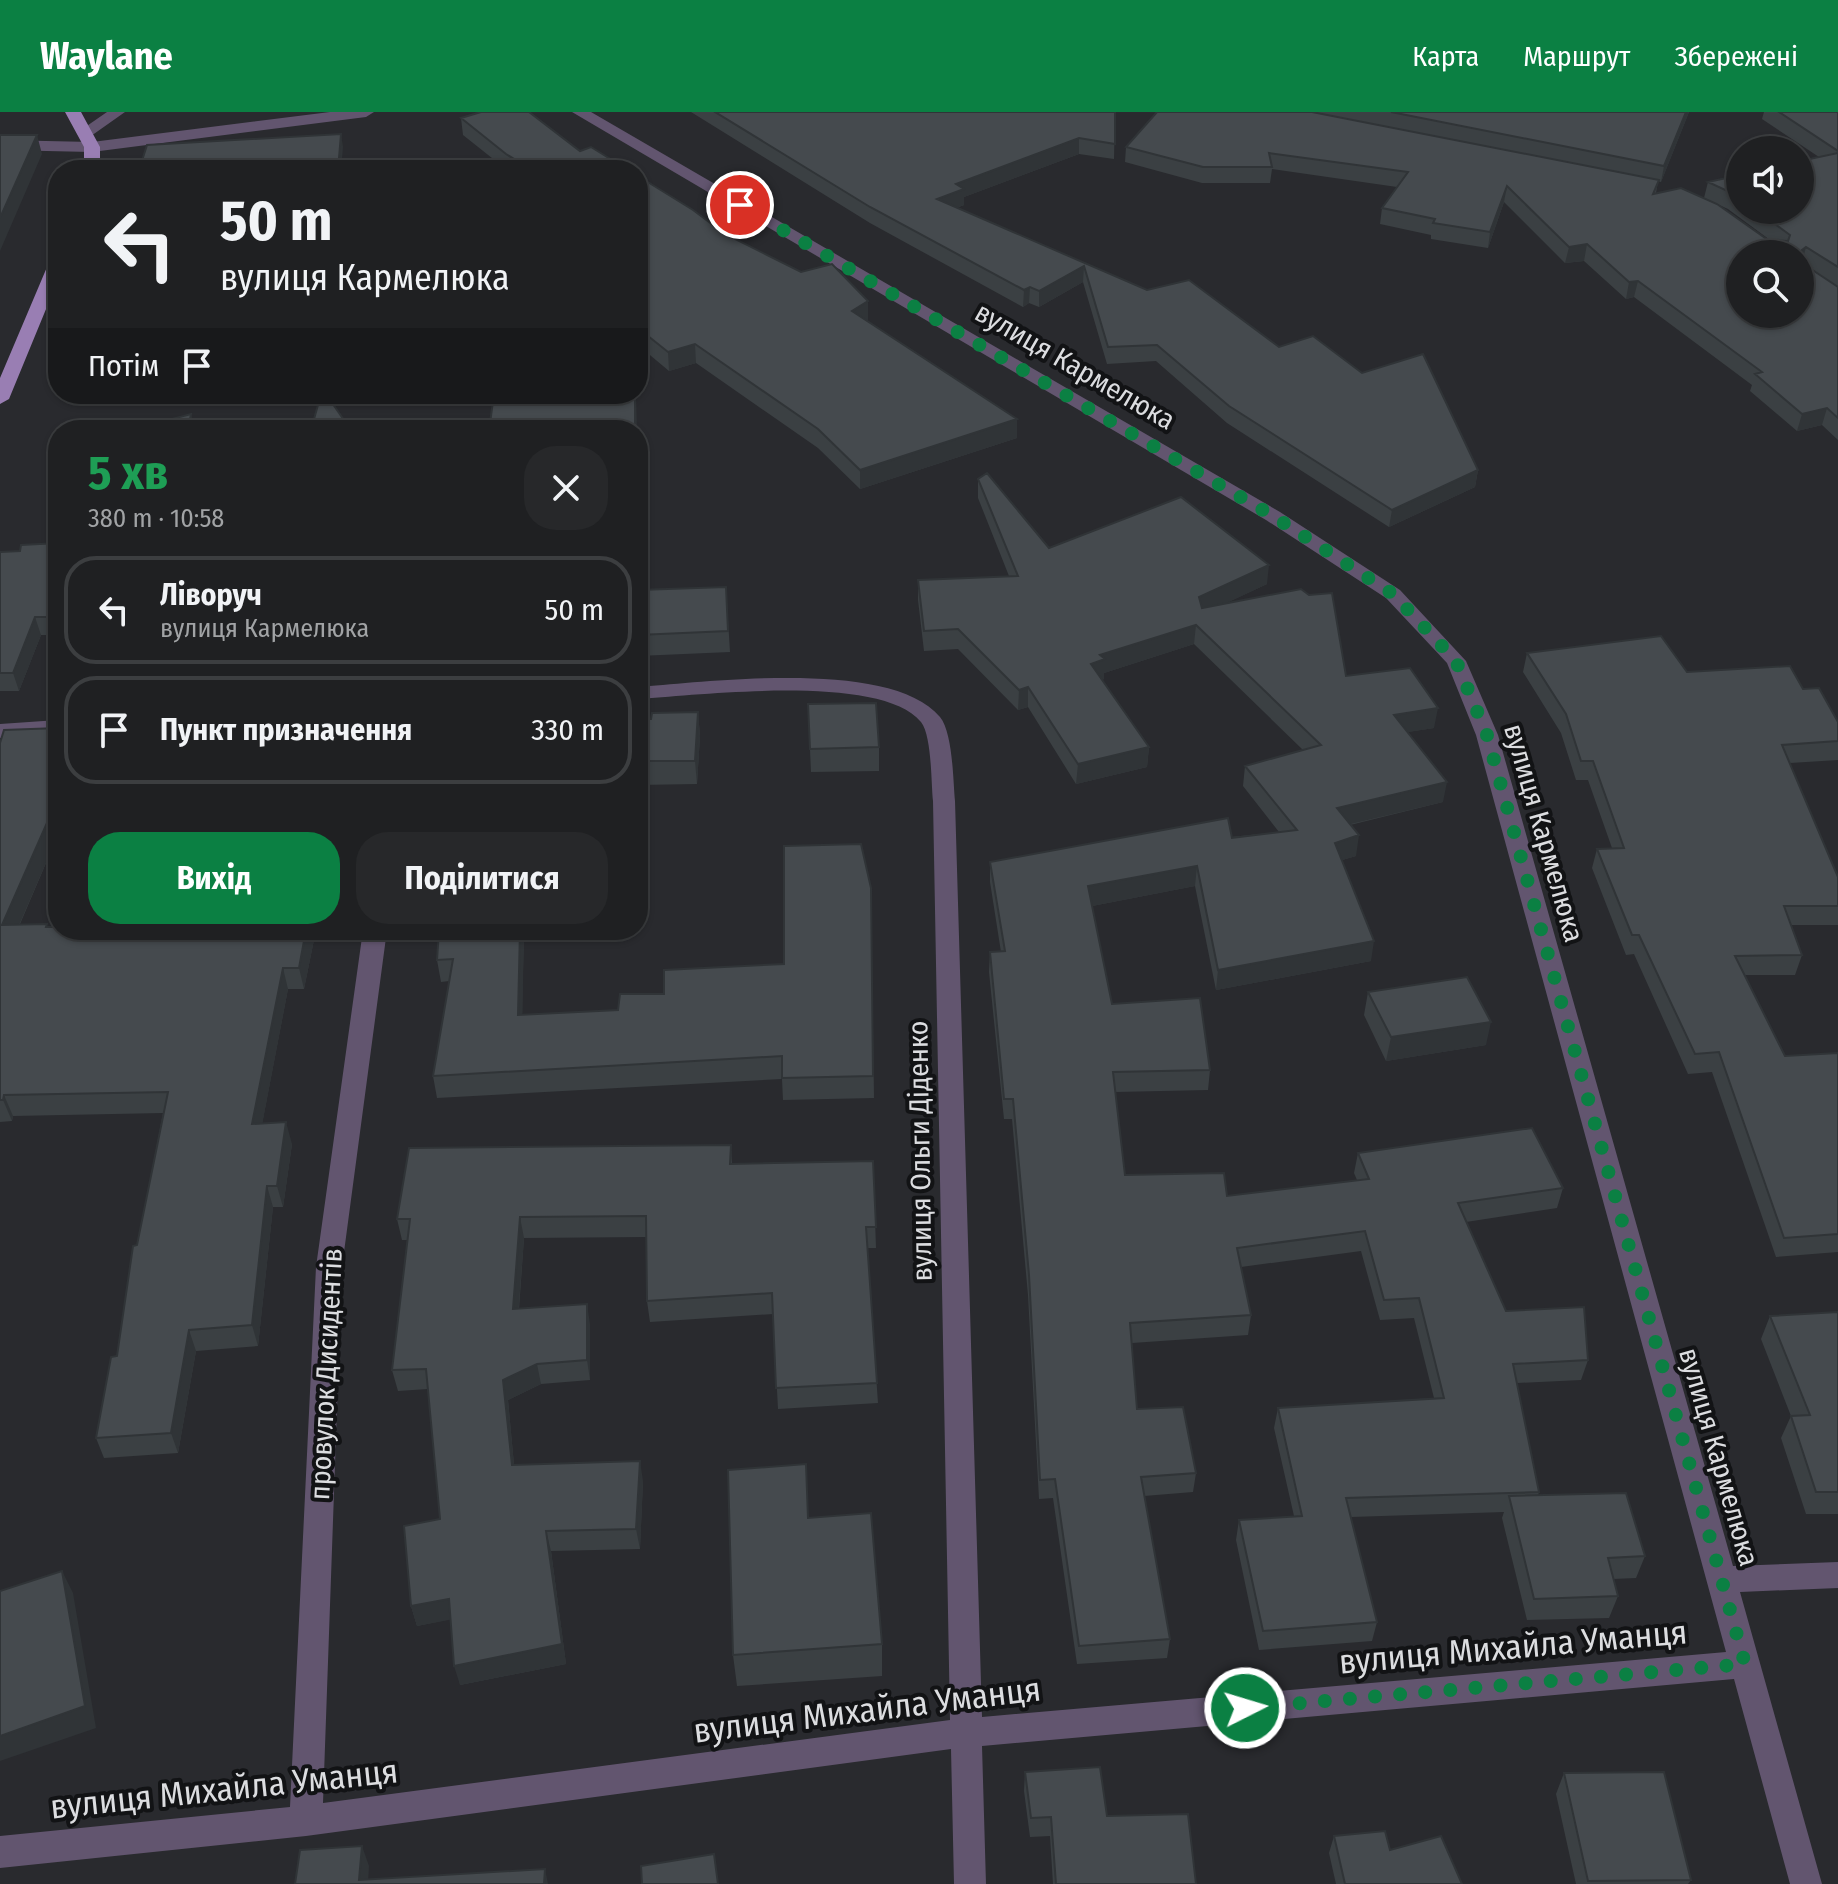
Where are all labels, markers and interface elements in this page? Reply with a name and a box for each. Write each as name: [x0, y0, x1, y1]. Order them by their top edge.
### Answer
text: Waylane: [40, 33, 173, 79]
text: Карта: [1412, 40, 1479, 73]
text: Маршрут: [1523, 40, 1630, 73]
text: Збережені: [1674, 40, 1798, 73]
map controls: [1726, 136, 1814, 328]
button: sound: [1726, 136, 1814, 224]
pin: [706, 171, 774, 239]
icon: arrive: [718, 183, 762, 227]
text: 50 m: [220, 188, 332, 255]
icon: left: [88, 192, 192, 296]
button: search: [1726, 240, 1814, 328]
text: вулиця Кармелюка: [220, 256, 510, 300]
street label: вулиця Кармелюка: [969, 295, 1181, 437]
icon: arrive: [175, 344, 219, 388]
text: Потім: [88, 348, 159, 384]
text: 5 хв: [88, 444, 168, 502]
button: close: [524, 446, 608, 530]
text: 380 m · 10:58: [88, 503, 224, 534]
text: Ліворуч: [160, 577, 262, 613]
icon: left: [92, 588, 136, 632]
text: 50 m: [544, 592, 604, 628]
text: вулиця Кармелюка: [160, 613, 369, 644]
icon: arrive: [92, 708, 136, 752]
text: Пункт призначення: [160, 712, 412, 748]
text: 330 m: [531, 712, 604, 748]
street label: вулиця Кармелюка: [1497, 720, 1591, 946]
button: Вихід: [88, 832, 340, 924]
button: Поділитися: [356, 832, 608, 924]
street label: вулиця Ольги Діденко: [901, 1020, 939, 1282]
street label: провулок Дисидентів: [303, 1247, 349, 1501]
street label: вулиця Кармелюка: [1672, 1344, 1766, 1570]
street label: вулиця Михайла Уманця: [1337, 1611, 1689, 1683]
position arrow: [1203, 1666, 1287, 1750]
street label: вулиця Михайла Уманця: [691, 1668, 1043, 1752]
street label: вулиця Михайла Уманця: [48, 1750, 400, 1828]

